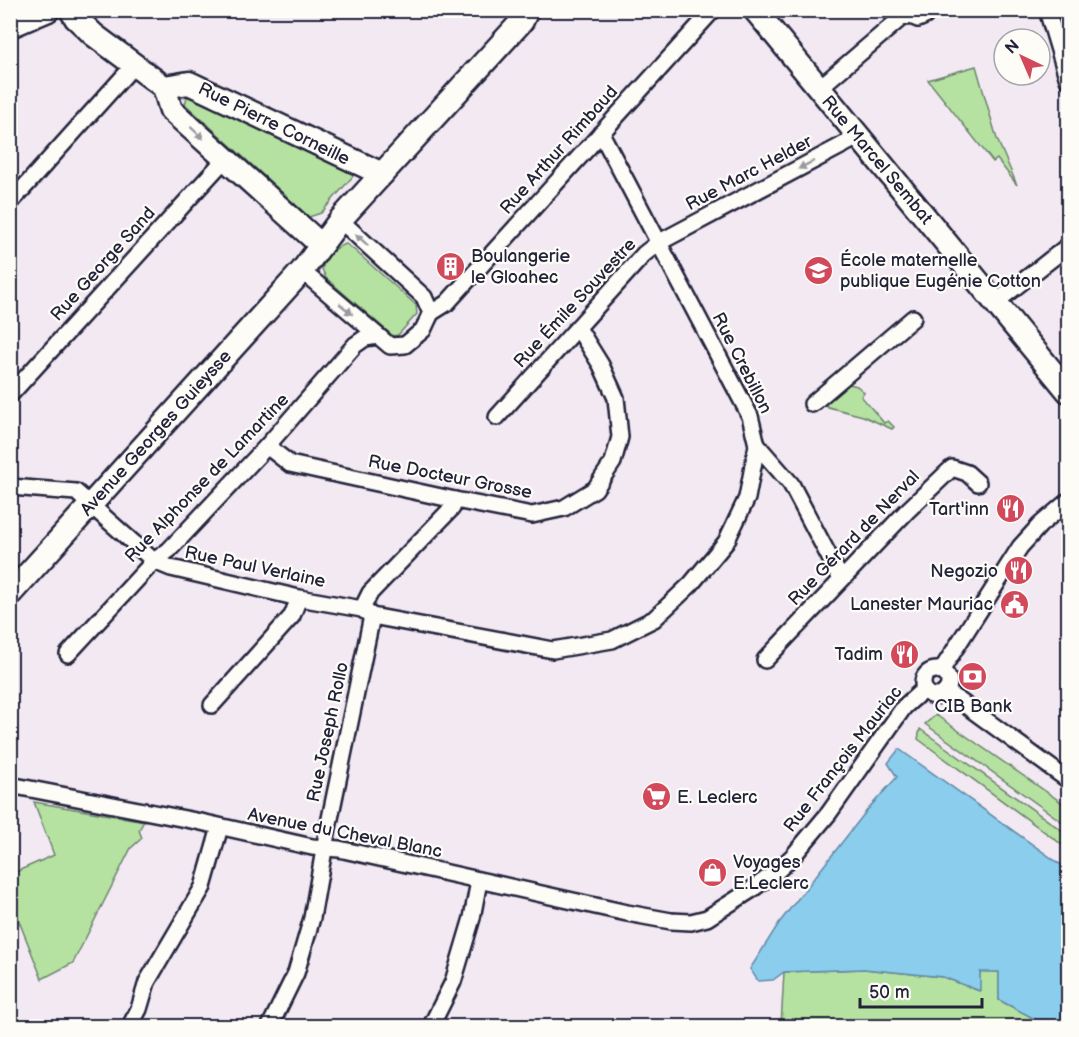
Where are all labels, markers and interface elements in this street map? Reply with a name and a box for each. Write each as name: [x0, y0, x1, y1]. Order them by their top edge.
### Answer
north arrow: [992, 27, 1052, 87]
text: N: [1002, 36, 1024, 58]
street label: Rue Pierre Corneille: [195, 78, 353, 170]
street label: Rue Arthur Rimbaud: [496, 81, 622, 219]
street label: Rue Marcel Sembat: [817, 91, 937, 229]
one-way arrow: [189, 126, 204, 139]
street label: Rue Marc Helder: [682, 131, 816, 215]
one-way arrow: [798, 160, 815, 170]
street label: Rue George Sand: [46, 203, 160, 325]
street label: Rue Émile Souvestre: [508, 232, 641, 372]
one-way arrow: [355, 234, 370, 247]
place label: Boulangerie le Gloahec: [471, 246, 570, 288]
place label: École maternelle publique Eugénie Cotton: [840, 248, 1041, 292]
building icon: Boulangerie le Gloahec: [434, 250, 466, 282]
school or university icon: École maternelle publique Eugénie Cotton: [803, 254, 835, 286]
one-way arrow: [338, 302, 353, 315]
street label: Rue Crebillon: [708, 309, 776, 417]
street label: Avenue Georges Guieysse: [76, 346, 236, 520]
street label: Rue Alphonse de Lamartine: [121, 389, 294, 567]
street label: Rue Docteur Grosse: [366, 451, 534, 503]
street label: Rue Gérard de Nerval: [784, 466, 924, 610]
restaurant icon: Tart'inn: [994, 493, 1026, 525]
place label: Tart'inn: [929, 499, 989, 520]
street label: Rue Paul Verlaine: [183, 542, 328, 592]
restaurant icon: Negozio: [1003, 555, 1035, 587]
place label: Negozio: [930, 561, 998, 582]
public building icon: Lanester Mauriac: [998, 588, 1030, 620]
place label: Lanester Mauriac: [850, 594, 993, 615]
restaurant icon: Tadim: [888, 638, 920, 670]
place label: Tadim: [834, 644, 883, 665]
street label: Rue Joseph Rollo: [303, 660, 353, 804]
bank icon: CIB Bank: [957, 661, 989, 693]
street label: Rue François Mauriac: [779, 682, 907, 836]
place label: CIB Bank: [934, 696, 1012, 717]
supermarket icon: E. Leclerc: [640, 781, 672, 813]
place label: E. Leclerc: [677, 787, 758, 808]
street label: Avenue du Cheval Blanc: [246, 804, 444, 862]
place label: Voyages E.Leclerc: [733, 852, 809, 894]
shop icon: Voyages E.Leclerc: [696, 856, 728, 888]
scale bar: [860, 971, 982, 1009]
text: 50 m: [869, 982, 910, 1003]

